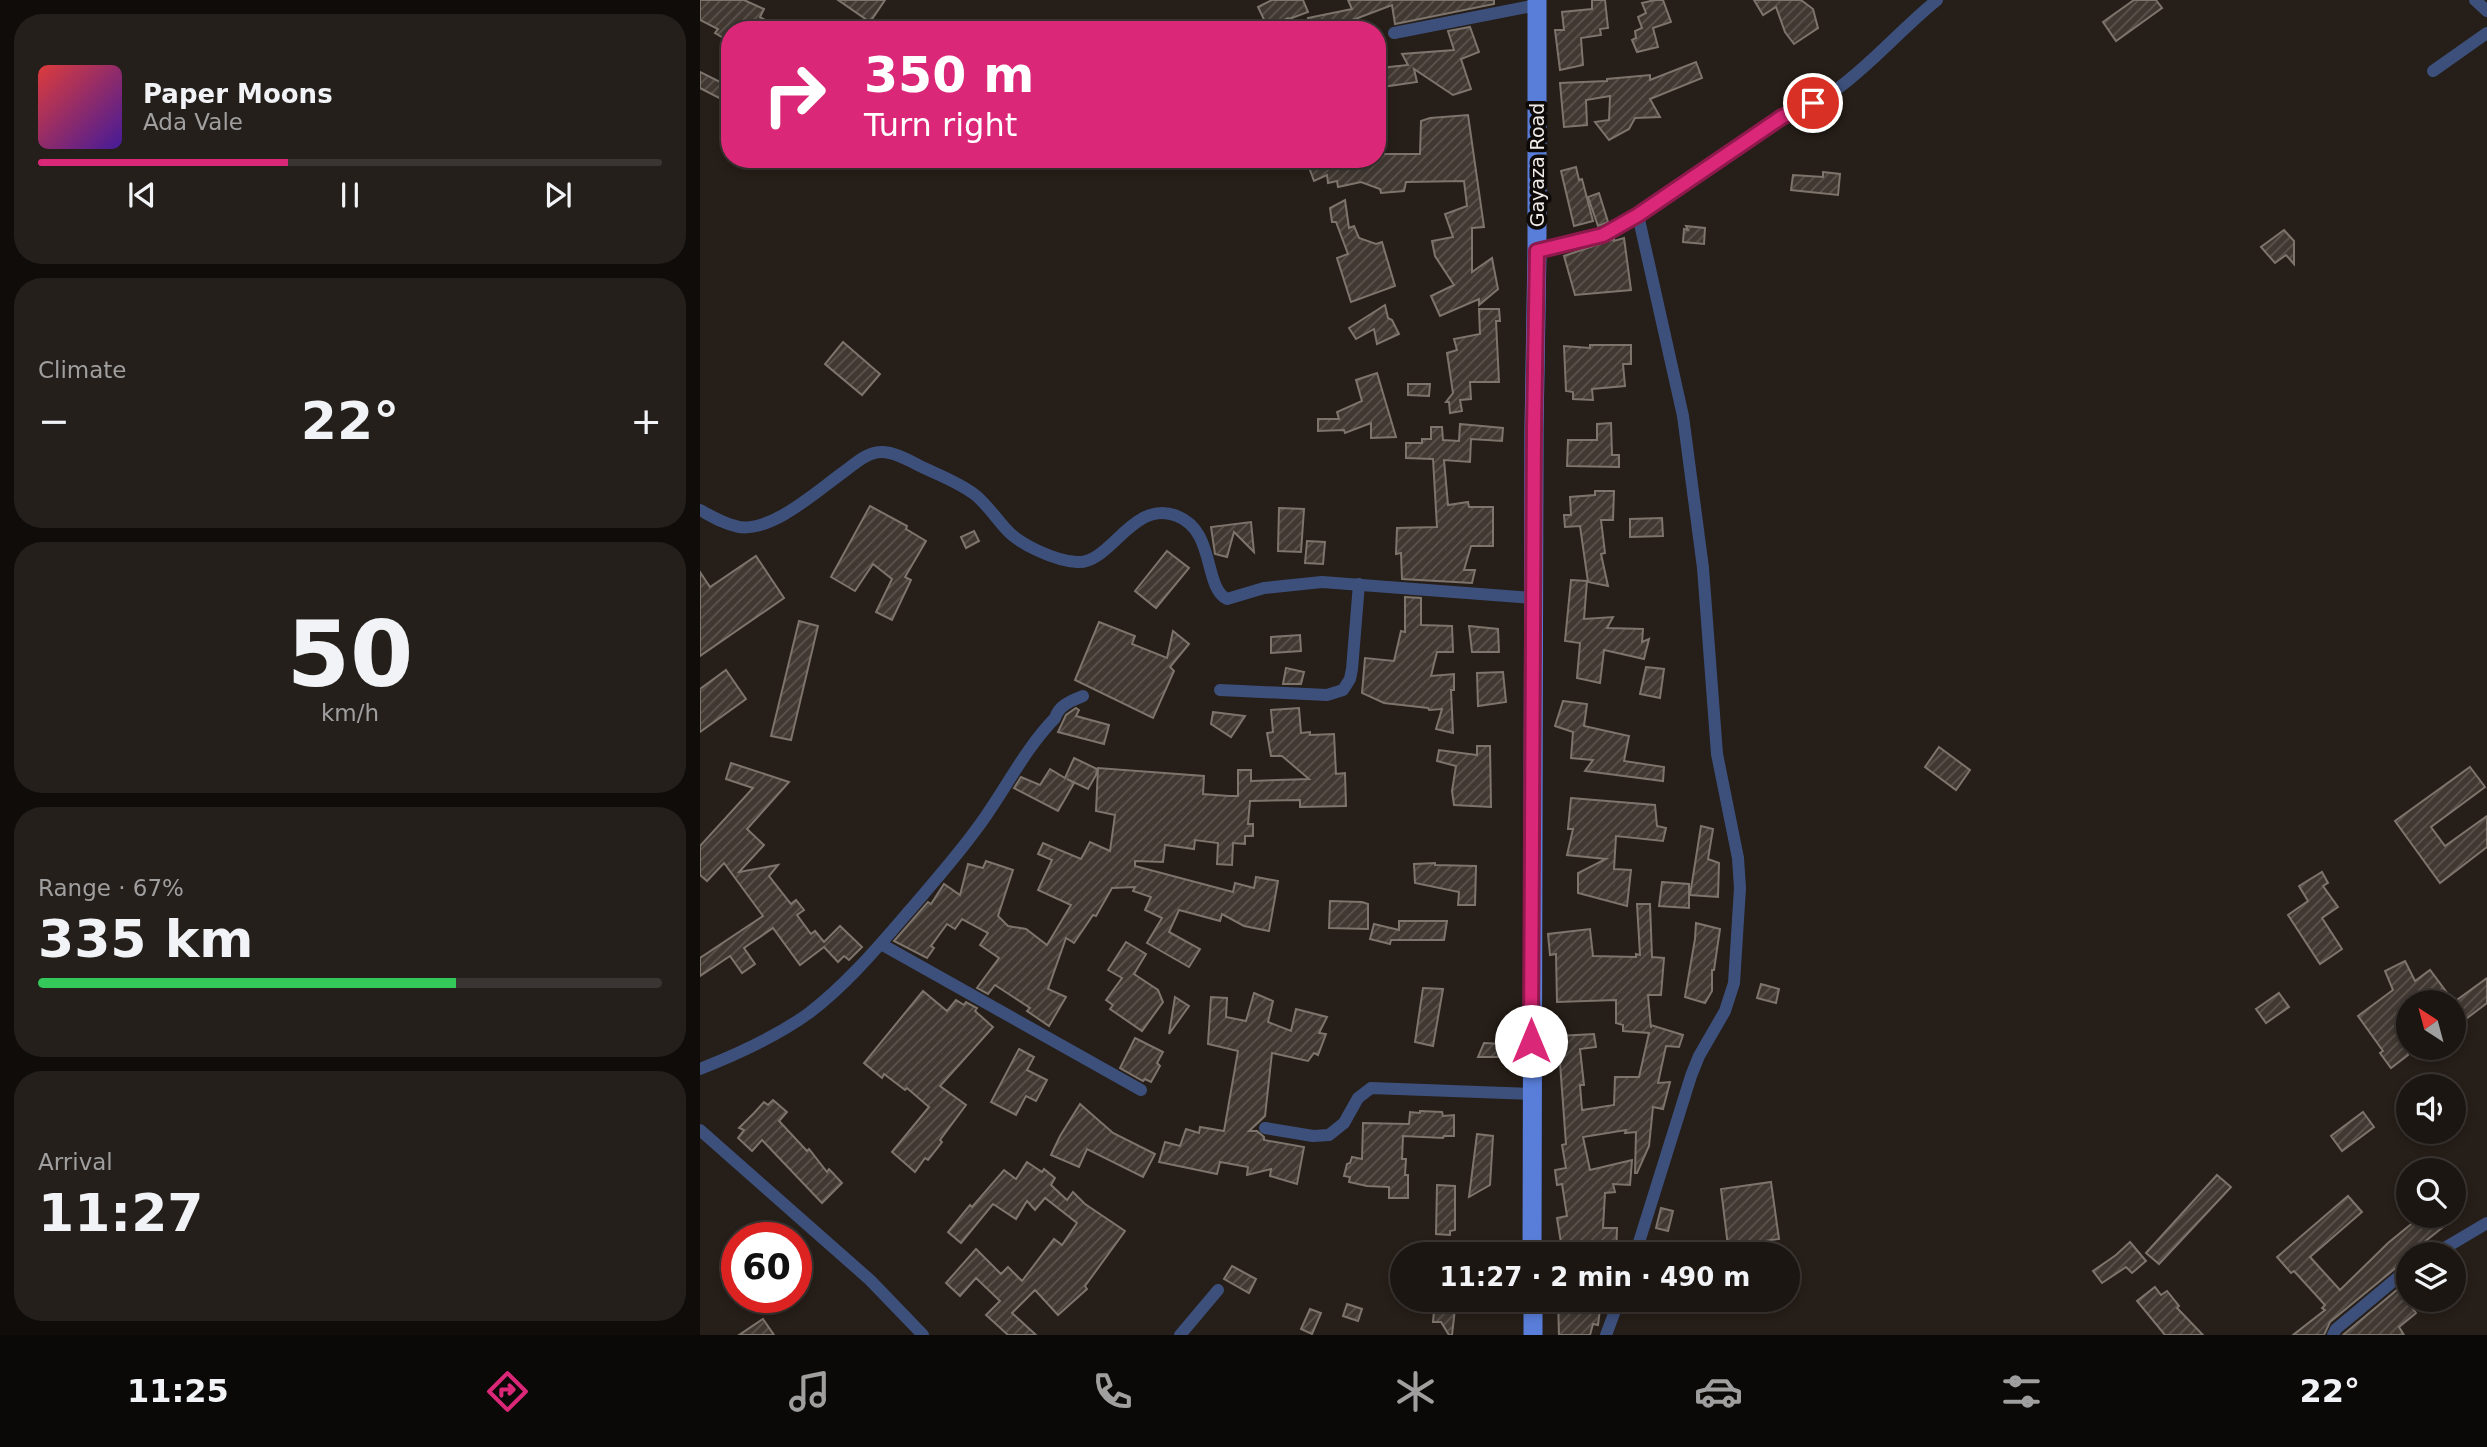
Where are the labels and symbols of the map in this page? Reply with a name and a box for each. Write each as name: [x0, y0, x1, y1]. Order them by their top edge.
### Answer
pin: [1783, 73, 1843, 133]
street label: Gayaza Road: [1526, 103, 1548, 227]
north arrow: [2396, 990, 2466, 1060]
position arrow: [1494, 1004, 1568, 1078]
speed limit sign: 60: [721, 1222, 812, 1313]

